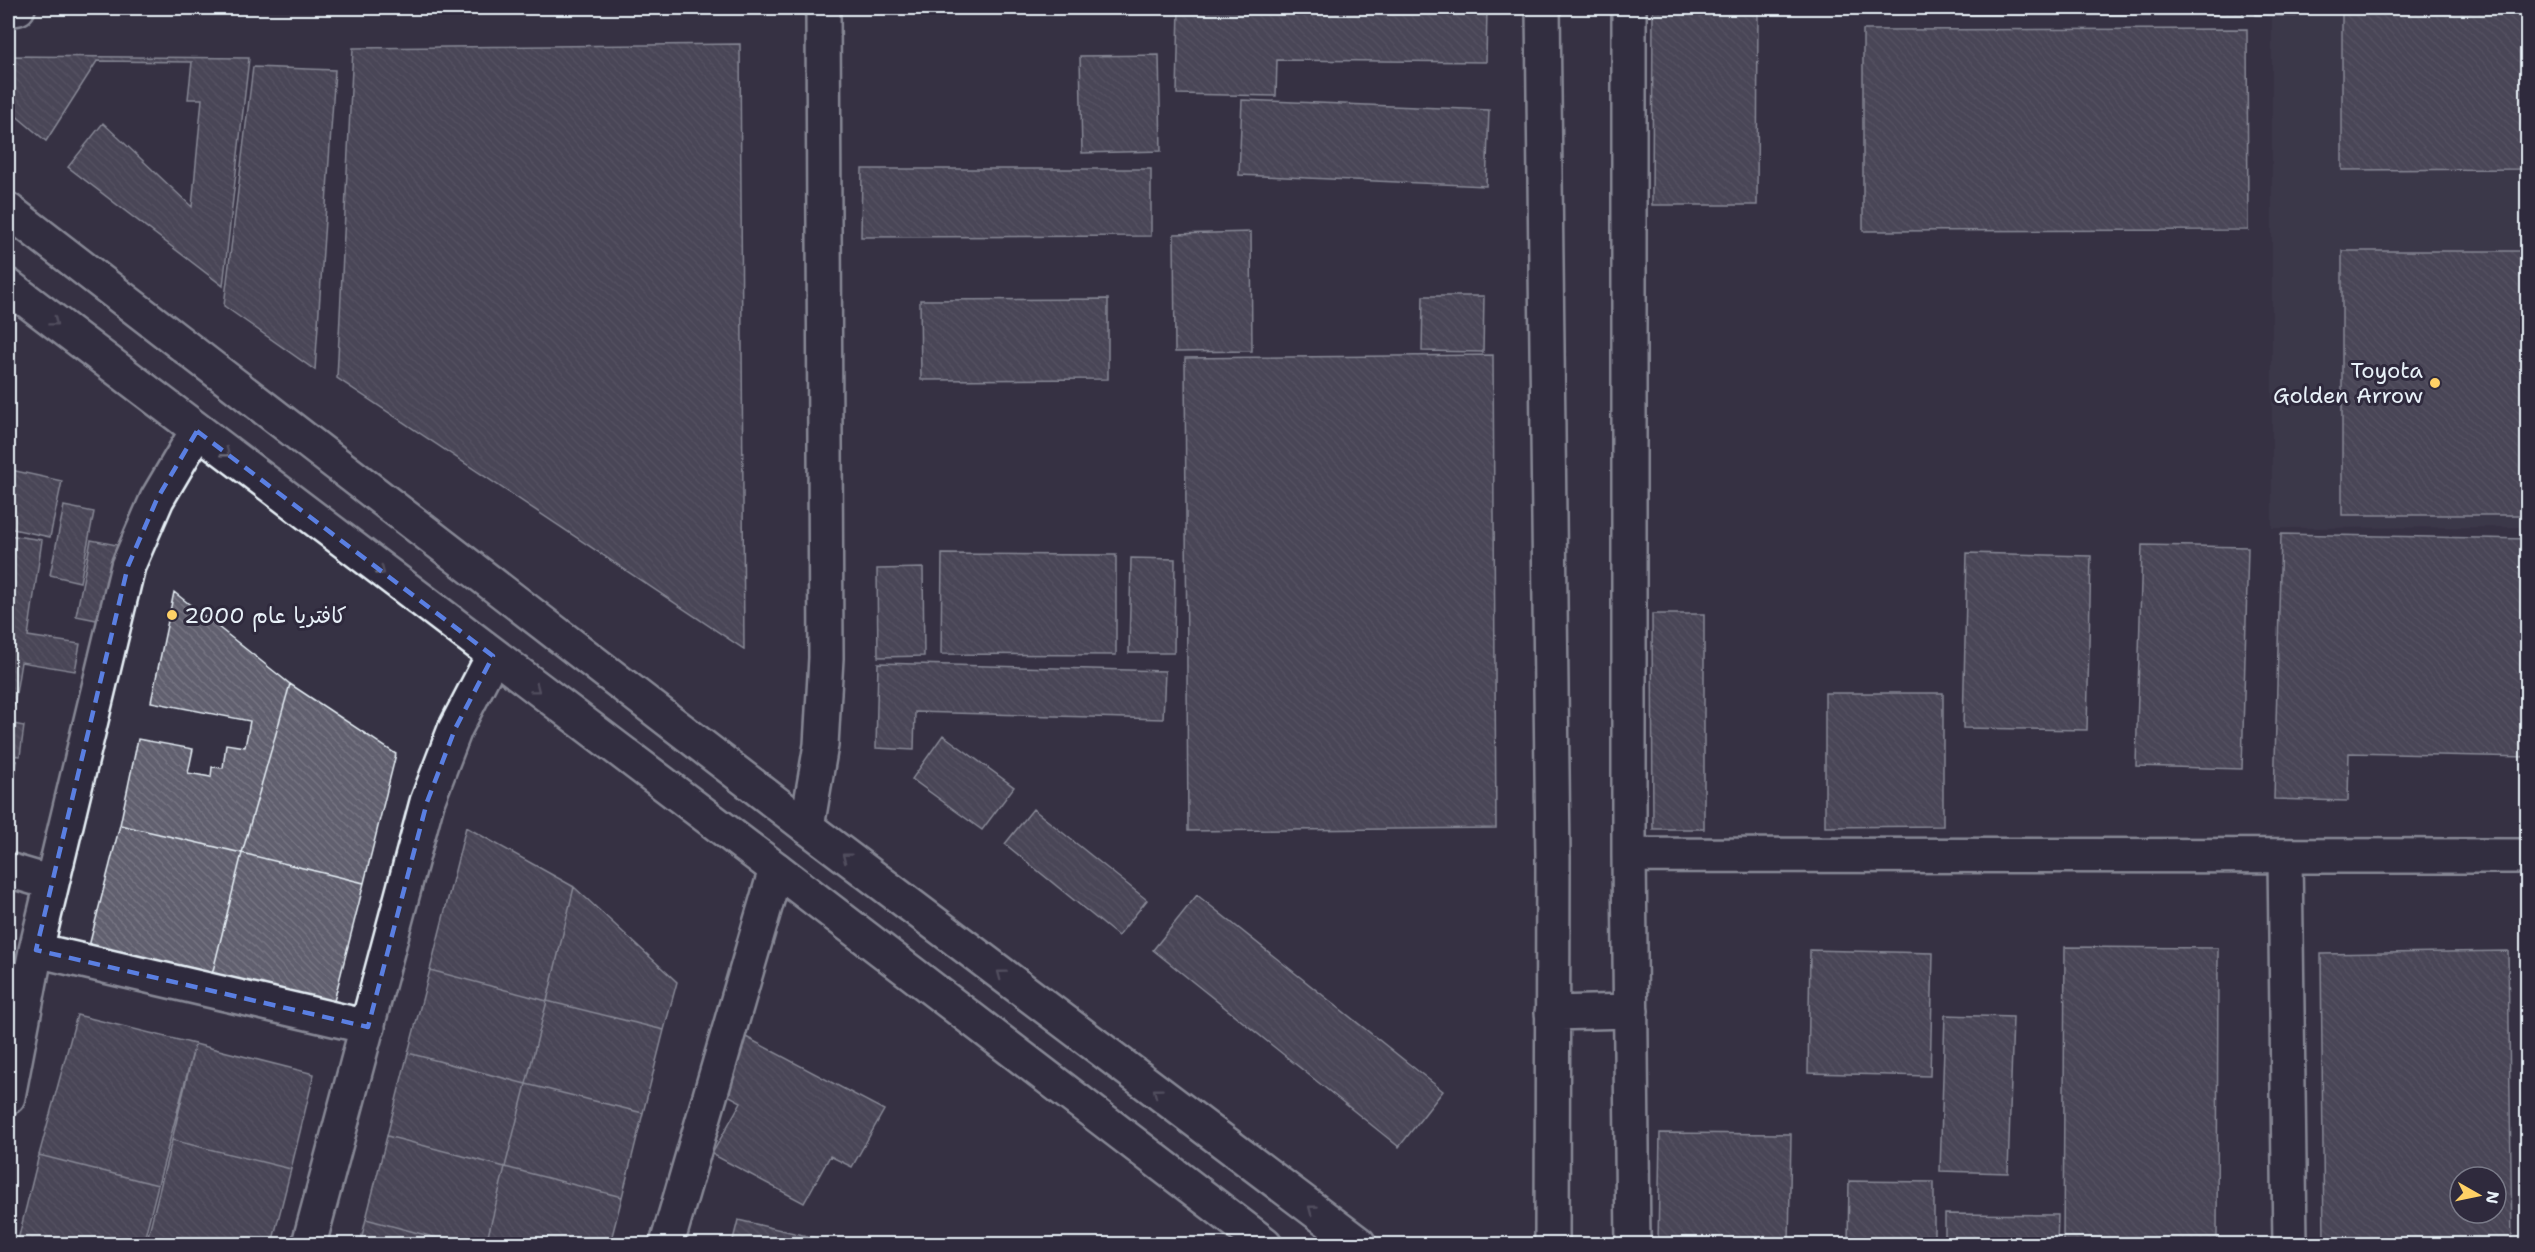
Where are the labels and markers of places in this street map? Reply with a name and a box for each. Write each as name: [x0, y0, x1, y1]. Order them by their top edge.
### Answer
place label: Toyota Golden Arrow: [2273, 356, 2423, 410]
marker: Toyota Golden Arrow: [2428, 376, 2442, 390]
place label: كافتريا عام 2000: [184, 601, 347, 632]
marker: كافتريا عام 2000: [165, 608, 179, 622]

